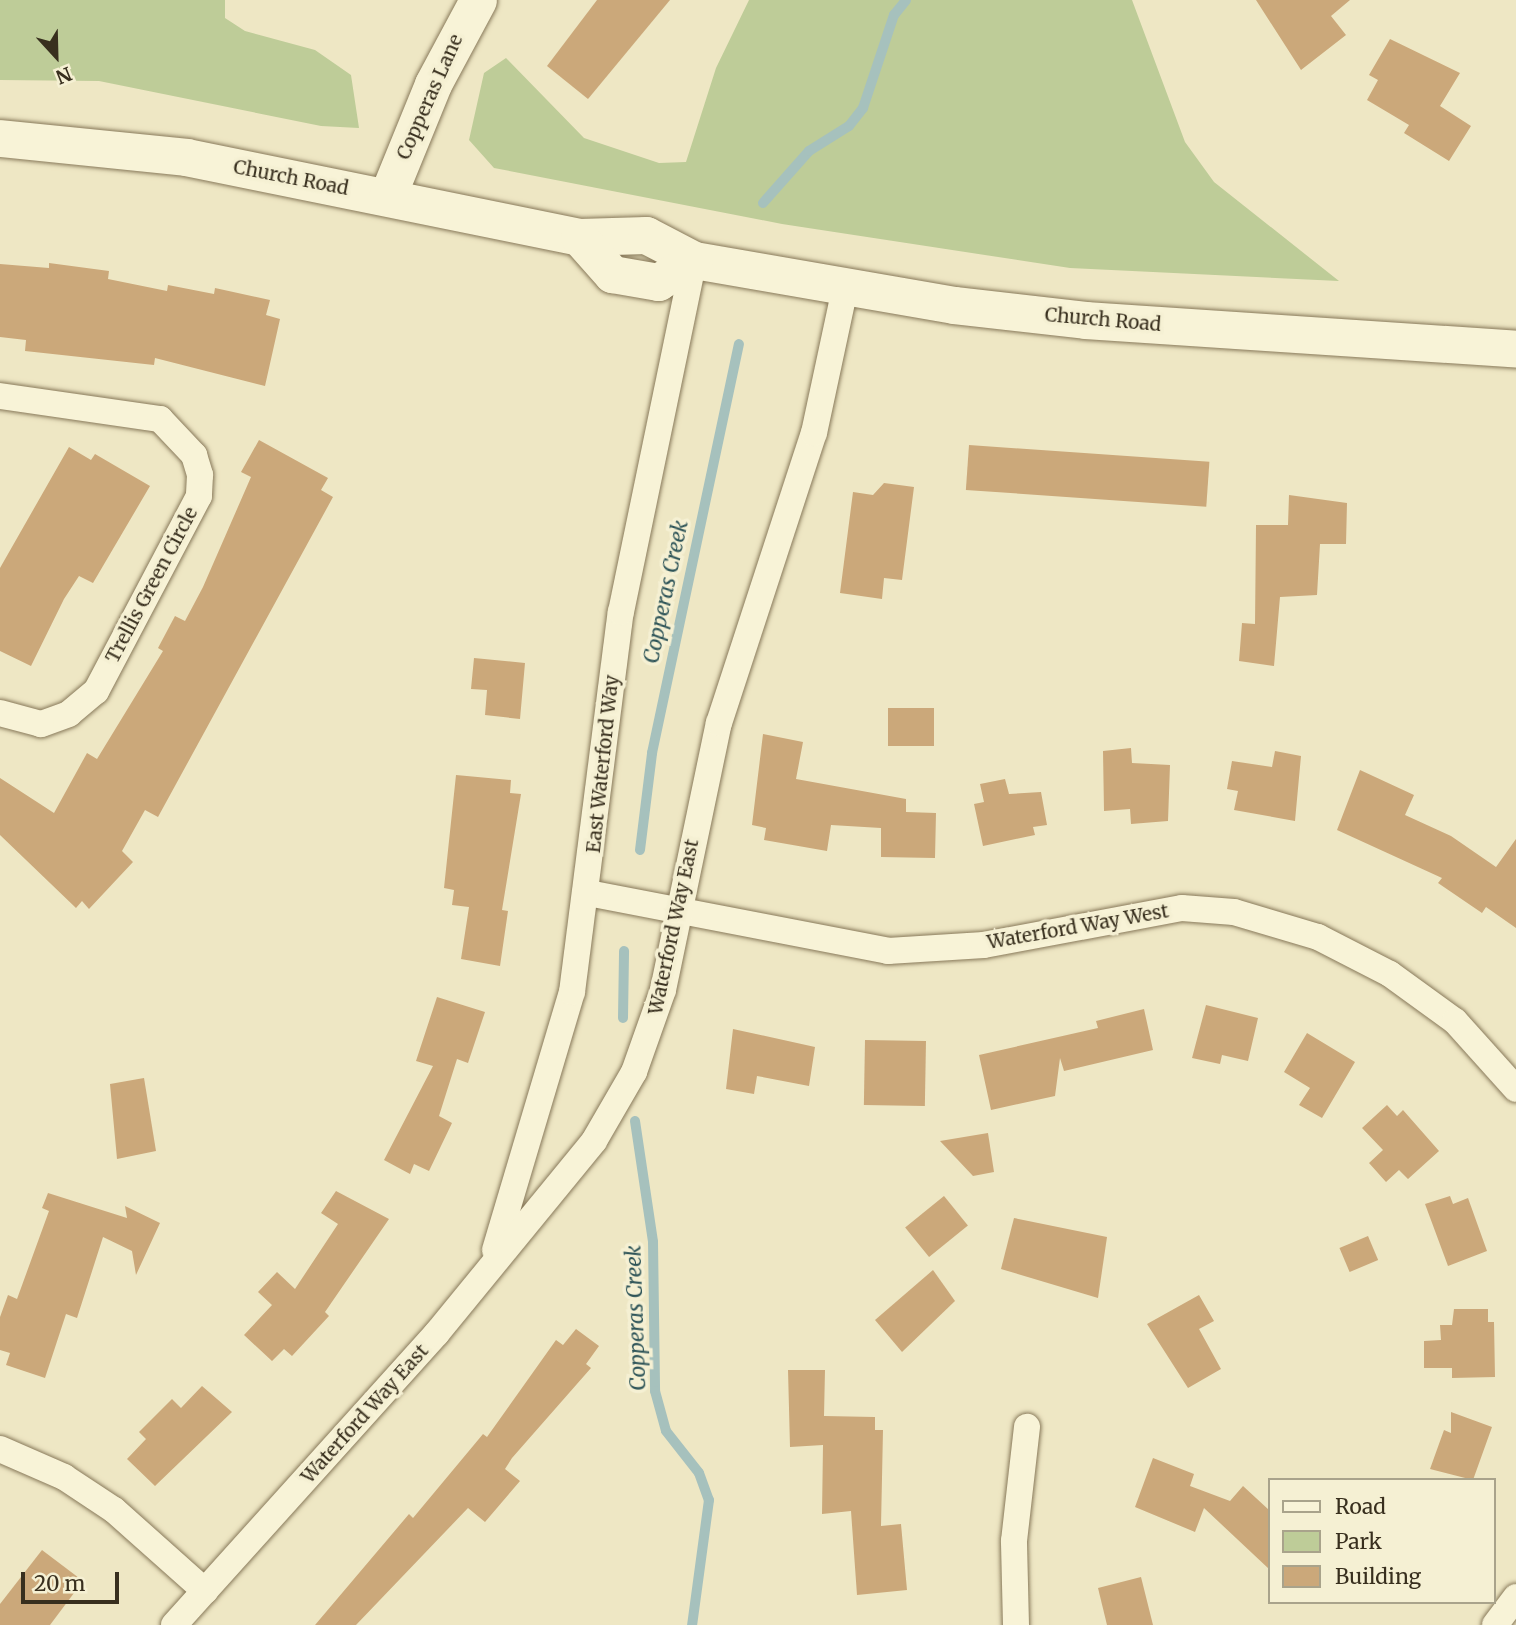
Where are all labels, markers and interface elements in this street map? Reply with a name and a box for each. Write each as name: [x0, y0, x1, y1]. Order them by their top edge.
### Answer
north arrow: [21, 21, 91, 91]
street label: Copperas Lane: [392, 31, 468, 163]
text: N: [52, 62, 75, 89]
street label: Church Road: [231, 156, 351, 200]
street label: Church Road: [1044, 304, 1162, 336]
street label: Trellis Green Circle: [101, 503, 203, 667]
water label: Copperas Creek: [639, 518, 693, 666]
street label: East Waterford Way: [582, 674, 624, 854]
street label: Waterford Way East: [644, 837, 704, 1017]
street label: Waterford Way West: [985, 900, 1171, 954]
water label: Copperas Creek: [621, 1245, 651, 1391]
street label: Waterford Way East: [297, 1340, 433, 1488]
legend: [1268, 1478, 1495, 1604]
text: Road: [1335, 1493, 1386, 1520]
text: Park: [1335, 1528, 1382, 1555]
scale bar: [24, 1558, 122, 1602]
text: Building: [1335, 1563, 1421, 1590]
text: 20 m: [34, 1570, 85, 1597]

